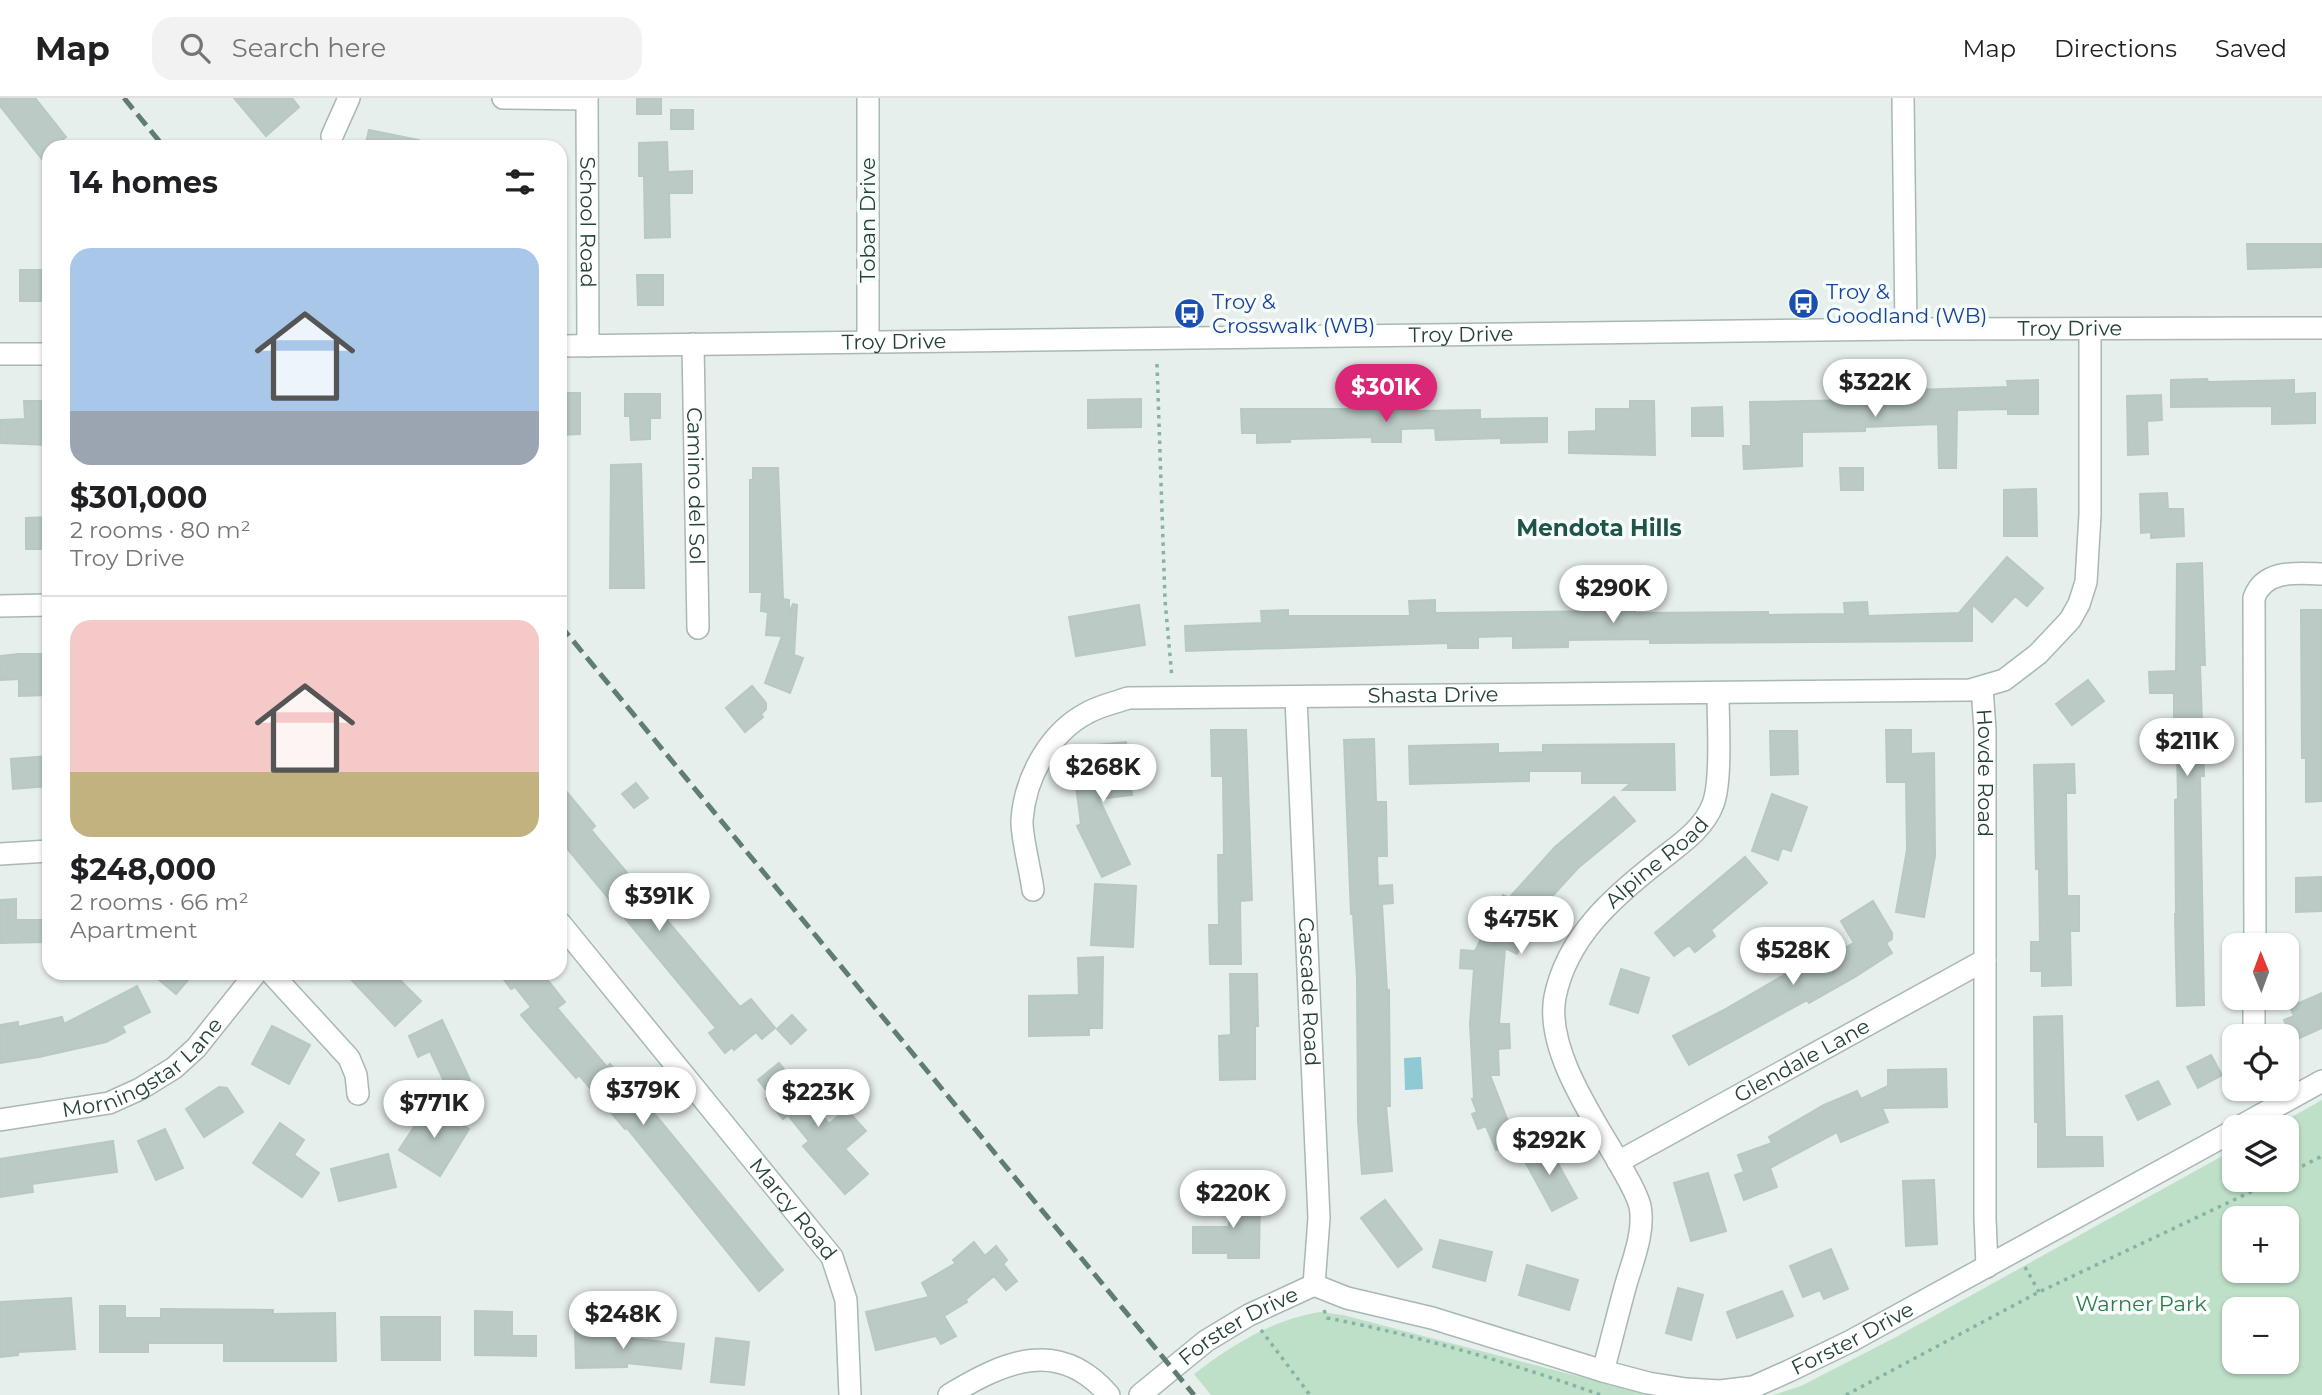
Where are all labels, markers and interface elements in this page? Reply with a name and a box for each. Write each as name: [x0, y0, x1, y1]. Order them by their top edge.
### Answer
search box: [152, 17, 642, 80]
text: Map: [35, 28, 110, 68]
icon: search: [176, 29, 214, 67]
text: Search here: [232, 32, 386, 64]
text: Map: [1963, 34, 2016, 63]
text: Directions: [2054, 34, 2177, 63]
text: Saved: [2215, 34, 2287, 63]
street label: School Road: [575, 156, 601, 288]
street label: Toban Drive: [855, 157, 880, 283]
icon: filters: [501, 163, 539, 201]
text: 14 homes: [70, 164, 218, 201]
place label: Troy & Goodland (WB): [1826, 279, 1987, 328]
bus stop icon: Troy & Goodland (WB): [1786, 287, 1820, 321]
place label: Troy & Crosswalk (WB): [1212, 289, 1375, 338]
icon: home: [242, 293, 368, 419]
bus stop icon: Troy & Crosswalk (WB): [1172, 297, 1206, 331]
street label: Troy Drive: [2017, 315, 2122, 341]
street label: Troy Drive: [1408, 321, 1513, 347]
street label: Troy Drive: [841, 328, 946, 354]
pin: $322K: [1826, 360, 1924, 419]
pin: $301K: [1337, 364, 1435, 424]
text: $322K: [1839, 368, 1911, 396]
text: $301K: [1351, 373, 1421, 401]
street label: Camino del Sol: [682, 407, 710, 565]
text: $301,000: [70, 479, 207, 516]
district label: Mendota Hills: [1516, 514, 1682, 542]
text: 2 rooms · 80 m²: [70, 516, 251, 544]
text: Troy Drive: [70, 544, 185, 572]
pin: $290K: [1564, 566, 1662, 625]
text: $290K: [1575, 574, 1651, 602]
icon: home: [242, 665, 368, 791]
street label: Shasta Drive: [1367, 681, 1499, 708]
street label: Hovde Road: [1972, 708, 1998, 837]
pin: $211K: [2138, 718, 2236, 778]
text: $211K: [2155, 727, 2219, 755]
pin: $268K: [1054, 744, 1152, 804]
text: $268K: [1065, 753, 1141, 781]
street label: Alpine Road: [1600, 812, 1714, 913]
text: $248,000: [70, 851, 216, 888]
pin: $391K: [610, 874, 708, 933]
text: $391K: [625, 882, 693, 910]
text: 2 rooms · 66 m²: [70, 888, 249, 916]
pin: $475K: [1472, 896, 1570, 956]
text: $475K: [1484, 905, 1558, 933]
text: Apartment: [70, 916, 198, 944]
street label: Cascade Road: [1294, 917, 1325, 1067]
pin: $528K: [1744, 928, 1842, 987]
north arrow: [2222, 933, 2300, 1010]
map controls: [2222, 933, 2299, 1374]
text: $528K: [1756, 936, 1830, 964]
street label: Morningstar Lane: [60, 1012, 227, 1122]
street label: Glendale Lane: [1730, 1013, 1874, 1108]
button: locate: [2222, 1024, 2299, 1101]
pin: $379K: [594, 1068, 692, 1127]
pin: $223K: [769, 1070, 867, 1129]
text: $379K: [606, 1076, 680, 1104]
text: $223K: [782, 1078, 854, 1106]
pin: $771K: [385, 1080, 483, 1140]
text: $771K: [399, 1089, 469, 1117]
button: layers: [2222, 1115, 2299, 1192]
pin: $292K: [1500, 1118, 1598, 1177]
text: $292K: [1512, 1126, 1586, 1154]
street label: Marcy Road: [744, 1153, 842, 1265]
pin: $220K: [1184, 1170, 1282, 1230]
text: $220K: [1196, 1179, 1270, 1207]
button: +: [2222, 1206, 2299, 1283]
street label: Forster Drive: [1173, 1281, 1302, 1370]
park label: Warner Park: [2075, 1291, 2207, 1316]
pin: $248K: [574, 1292, 672, 1351]
street label: Forster Drive: [1787, 1296, 1918, 1380]
button: −: [2222, 1297, 2299, 1374]
text: $248K: [585, 1300, 661, 1328]

